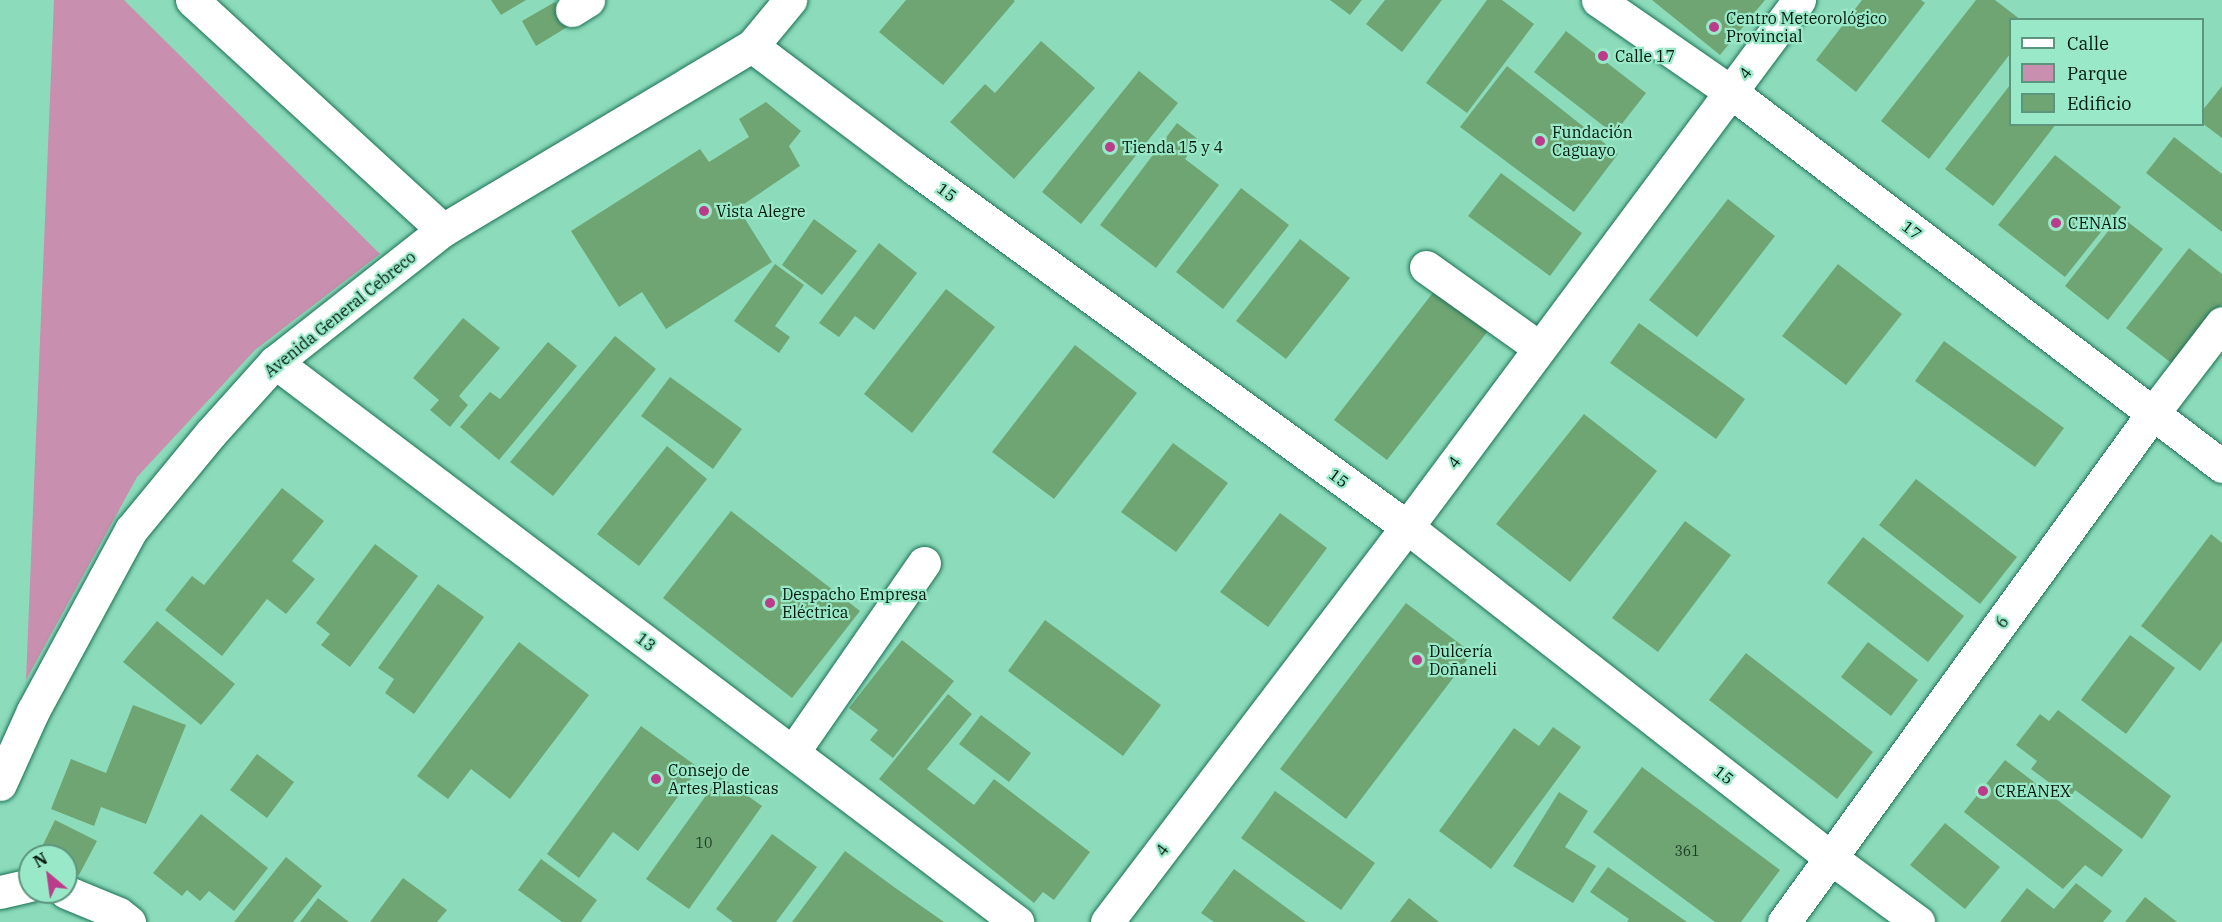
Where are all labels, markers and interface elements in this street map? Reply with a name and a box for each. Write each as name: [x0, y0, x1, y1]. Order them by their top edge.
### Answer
place label: Centro Meteorológico Provincial: [1726, 8, 1887, 46]
legend: [2009, 18, 2204, 126]
marker: Centro Meteorológico Provincial: [1707, 20, 1721, 34]
text: Calle: [2067, 32, 2109, 55]
place label: Calle 17: [1615, 46, 1675, 66]
marker: Calle 17: [1596, 49, 1610, 63]
text: Parque: [2067, 62, 2127, 85]
street label: 4: [1734, 63, 1756, 83]
text: Edificio: [2067, 92, 2131, 115]
place label: Fundación Caguayo: [1552, 122, 1633, 160]
marker: Fundación Caguayo: [1533, 134, 1547, 148]
place label: Tienda 15 y 4: [1122, 137, 1223, 157]
marker: Tienda 15 y 4: [1103, 140, 1117, 154]
street label: 15: [934, 179, 960, 205]
place label: Vista Alegre: [716, 201, 806, 221]
marker: Vista Alegre: [697, 204, 711, 218]
place label: CENAIS: [2068, 213, 2127, 233]
marker: CENAIS: [2049, 216, 2063, 230]
street label: 17: [1899, 217, 1925, 243]
street label: Avenida General Cebreco: [260, 247, 420, 381]
street label: 4: [1443, 452, 1465, 472]
street label: 15: [1326, 465, 1352, 491]
place label: Despacho Empresa Eléctrica: [782, 584, 927, 622]
marker: Despacho Empresa Eléctrica: [763, 596, 777, 610]
street label: 6: [1991, 612, 2013, 632]
street label: 13: [633, 629, 659, 655]
place label: Dulcería Doñaneli: [1429, 641, 1497, 679]
marker: Dulcería Doñaneli: [1410, 653, 1424, 667]
place label: Consejo de Artes Plasticas: [668, 760, 779, 798]
street label: 15: [1711, 762, 1737, 788]
marker: Consejo de Artes Plasticas: [649, 772, 663, 786]
place label: CREANEX: [1995, 781, 2071, 801]
marker: CREANEX: [1976, 784, 1990, 798]
house number: 10: [696, 835, 712, 851]
street label: 4: [1151, 840, 1173, 860]
house number: 361: [1674, 843, 1700, 859]
north arrow: [18, 844, 78, 904]
text: N: [30, 848, 51, 872]

